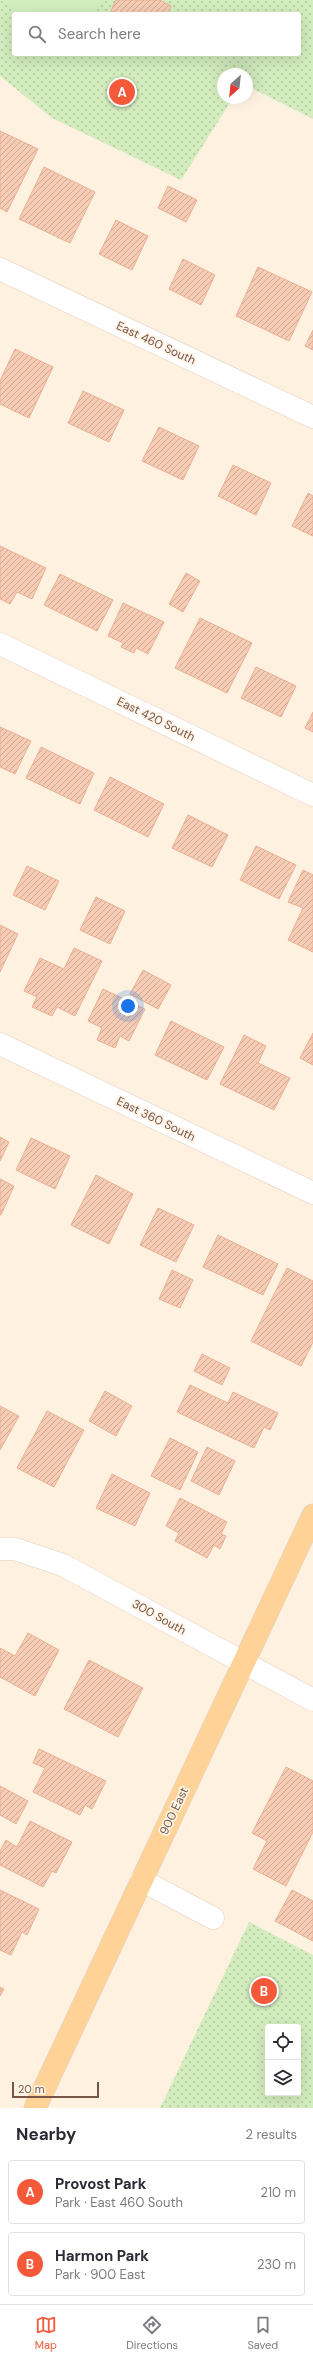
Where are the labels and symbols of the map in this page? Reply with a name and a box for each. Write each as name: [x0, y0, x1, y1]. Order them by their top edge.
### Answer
north arrow: [217, 68, 253, 104]
pin: A: [109, 77, 135, 107]
street label: East 460 South: [114, 318, 198, 368]
street label: East 420 South: [114, 693, 198, 745]
your location: [118, 996, 138, 1016]
street label: East 360 South: [114, 1093, 198, 1145]
street label: 300 South: [129, 1596, 189, 1638]
street label: 900 East: [156, 1784, 192, 1837]
pin: B: [251, 1976, 277, 2006]
scale bar: [12, 2080, 99, 2099]

